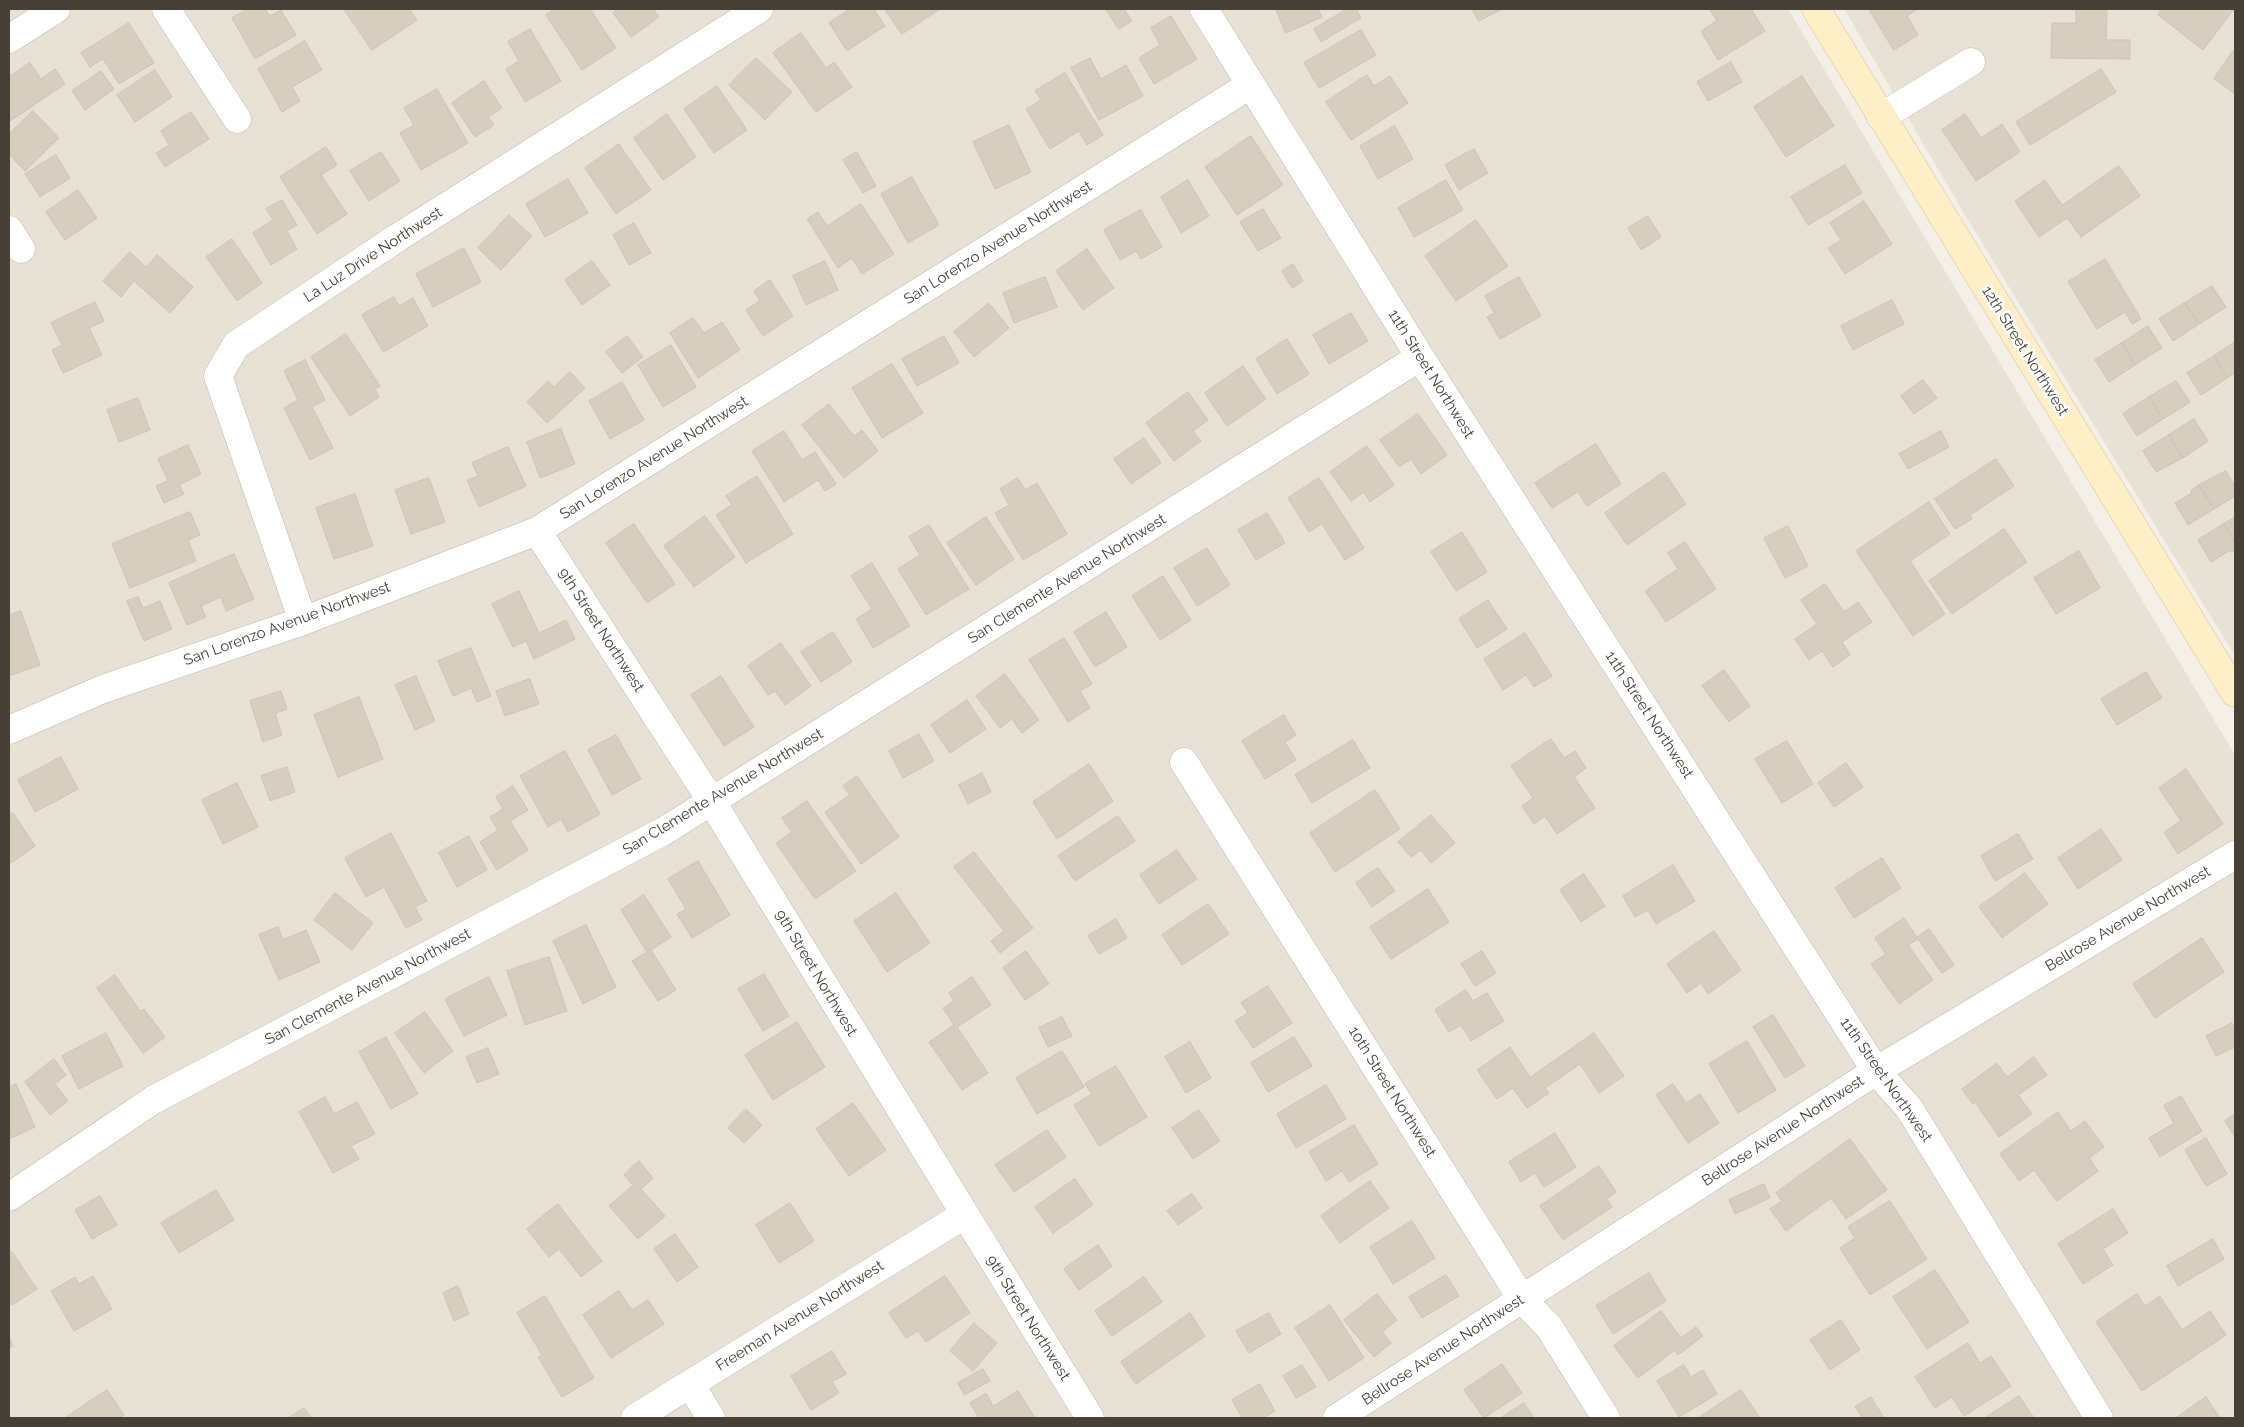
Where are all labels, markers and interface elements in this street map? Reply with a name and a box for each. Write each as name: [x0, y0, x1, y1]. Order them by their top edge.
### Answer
street label: San Lorenzo Avenue Northwest: [901, 177, 1095, 309]
street label: La Luz Drive Northwest: [300, 203, 446, 307]
street label: 12th Street Northwest: [1978, 283, 2072, 419]
street label: 11th Street Northwest: [1384, 306, 1478, 442]
street label: San Lorenzo Avenue Northwest: [557, 392, 751, 524]
street label: San Clemente Avenue Northwest: [964, 510, 1170, 648]
street label: 9th Street Northwest: [554, 565, 648, 695]
street label: San Lorenzo Avenue Northwest: [181, 578, 393, 670]
street label: 11th Street Northwest: [1601, 648, 1697, 782]
street label: San Clemente Avenue Northwest: [620, 725, 826, 859]
street label: Bellrose Avenue Northwest: [2042, 862, 2214, 976]
street label: 9th Street Northwest: [771, 907, 861, 1039]
street label: San Clemente Avenue Northwest: [262, 925, 474, 1049]
street label: 11th Street Northwest: [1836, 1014, 1936, 1146]
street label: 10th Street Northwest: [1344, 1023, 1440, 1161]
street label: Bellrose Avenue Northwest: [1699, 1072, 1867, 1190]
street label: 9th Street Northwest: [982, 1252, 1074, 1384]
street label: Freeman Avenue Northwest: [713, 1257, 887, 1375]
street label: Bellrose Avenue Northwest: [1359, 1291, 1527, 1409]

